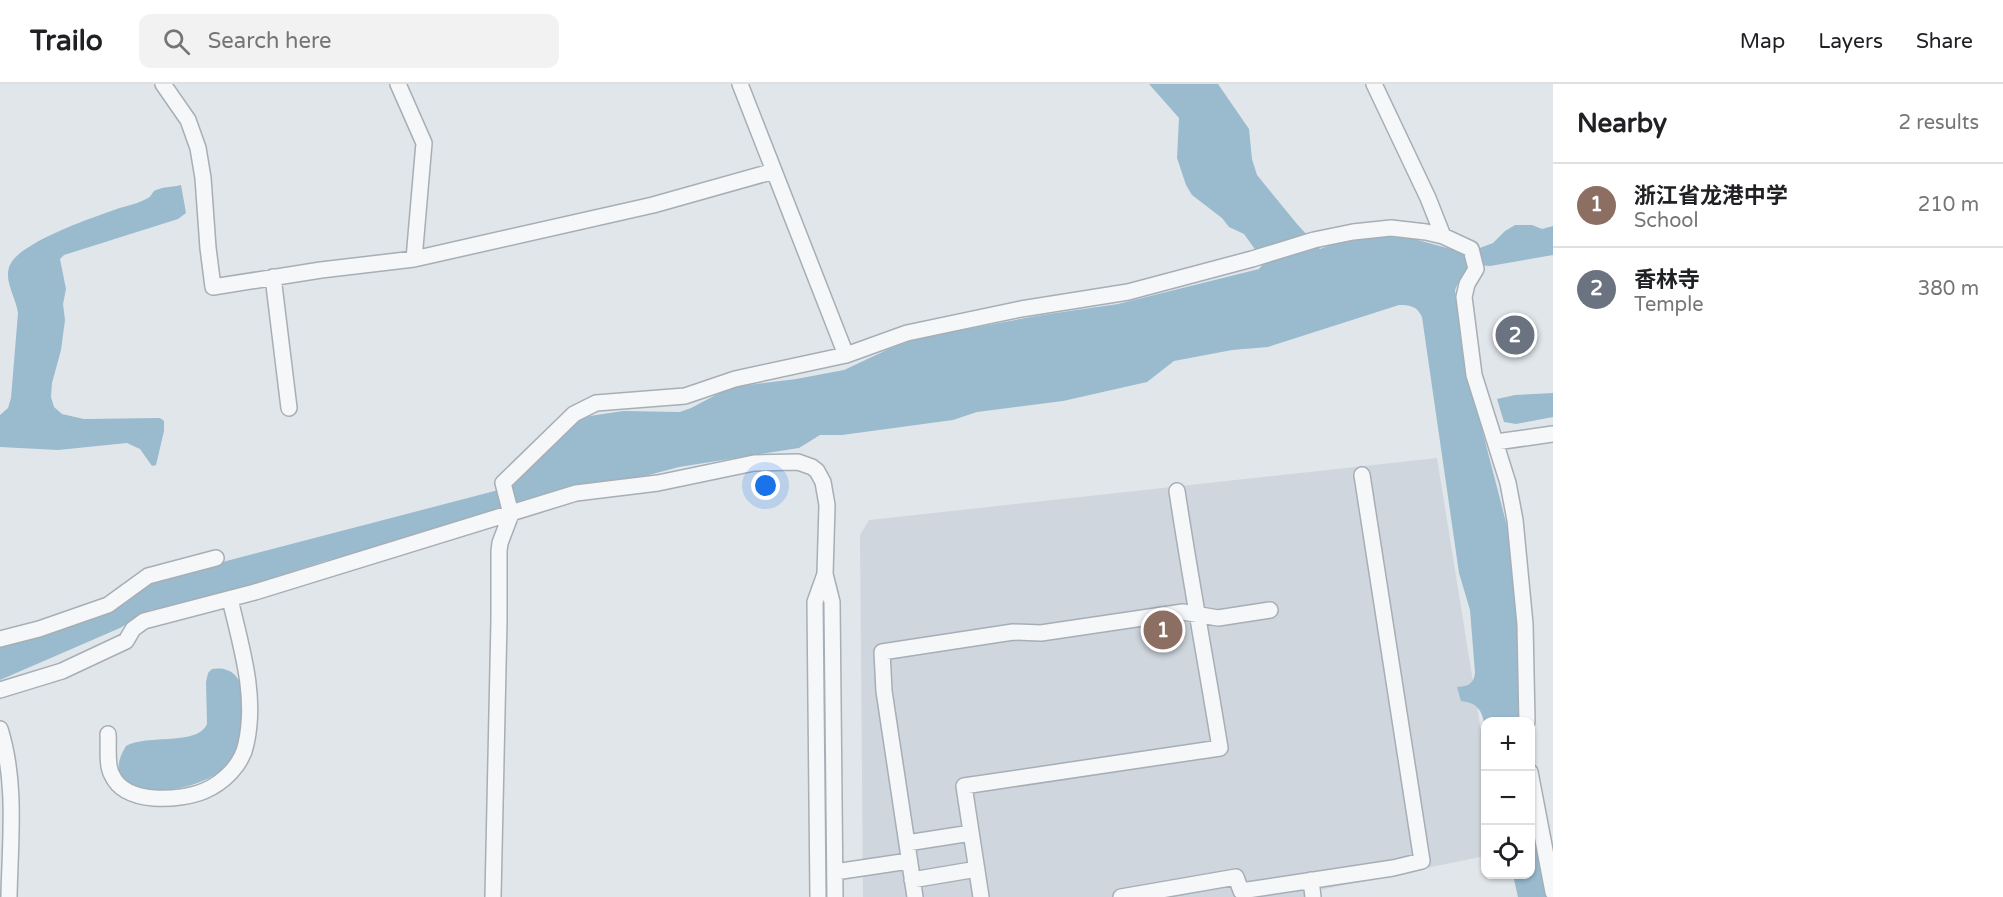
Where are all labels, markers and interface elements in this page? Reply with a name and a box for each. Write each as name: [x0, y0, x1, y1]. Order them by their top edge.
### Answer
search box: [139, 14, 559, 68]
text: Trailo: [30, 24, 103, 58]
icon: search: [160, 25, 193, 58]
text: Search here: [208, 28, 332, 54]
text: Map: [1740, 29, 1785, 54]
text: Layers: [1818, 29, 1883, 54]
text: Share: [1916, 29, 1973, 54]
text: Nearby: [1577, 108, 1667, 139]
text: 2 results: [1899, 111, 1979, 135]
text: 浙江省龙港中学: [1634, 183, 1788, 209]
text: 1: [1590, 193, 1603, 217]
text: 210 m: [1918, 193, 1979, 217]
text: School: [1634, 209, 1698, 233]
text: 香林寺: [1634, 267, 1700, 293]
text: 2: [1590, 277, 1603, 301]
text: 380 m: [1918, 277, 1979, 301]
text: Temple: [1634, 293, 1704, 317]
pin: 2: [1496, 312, 1534, 358]
your location: [751, 471, 780, 500]
pin: 1: [1144, 608, 1182, 652]
map controls: [1481, 717, 1535, 879]
button: +: [1481, 717, 1535, 771]
button: −: [1481, 771, 1535, 825]
button: locate: [1481, 825, 1535, 879]

